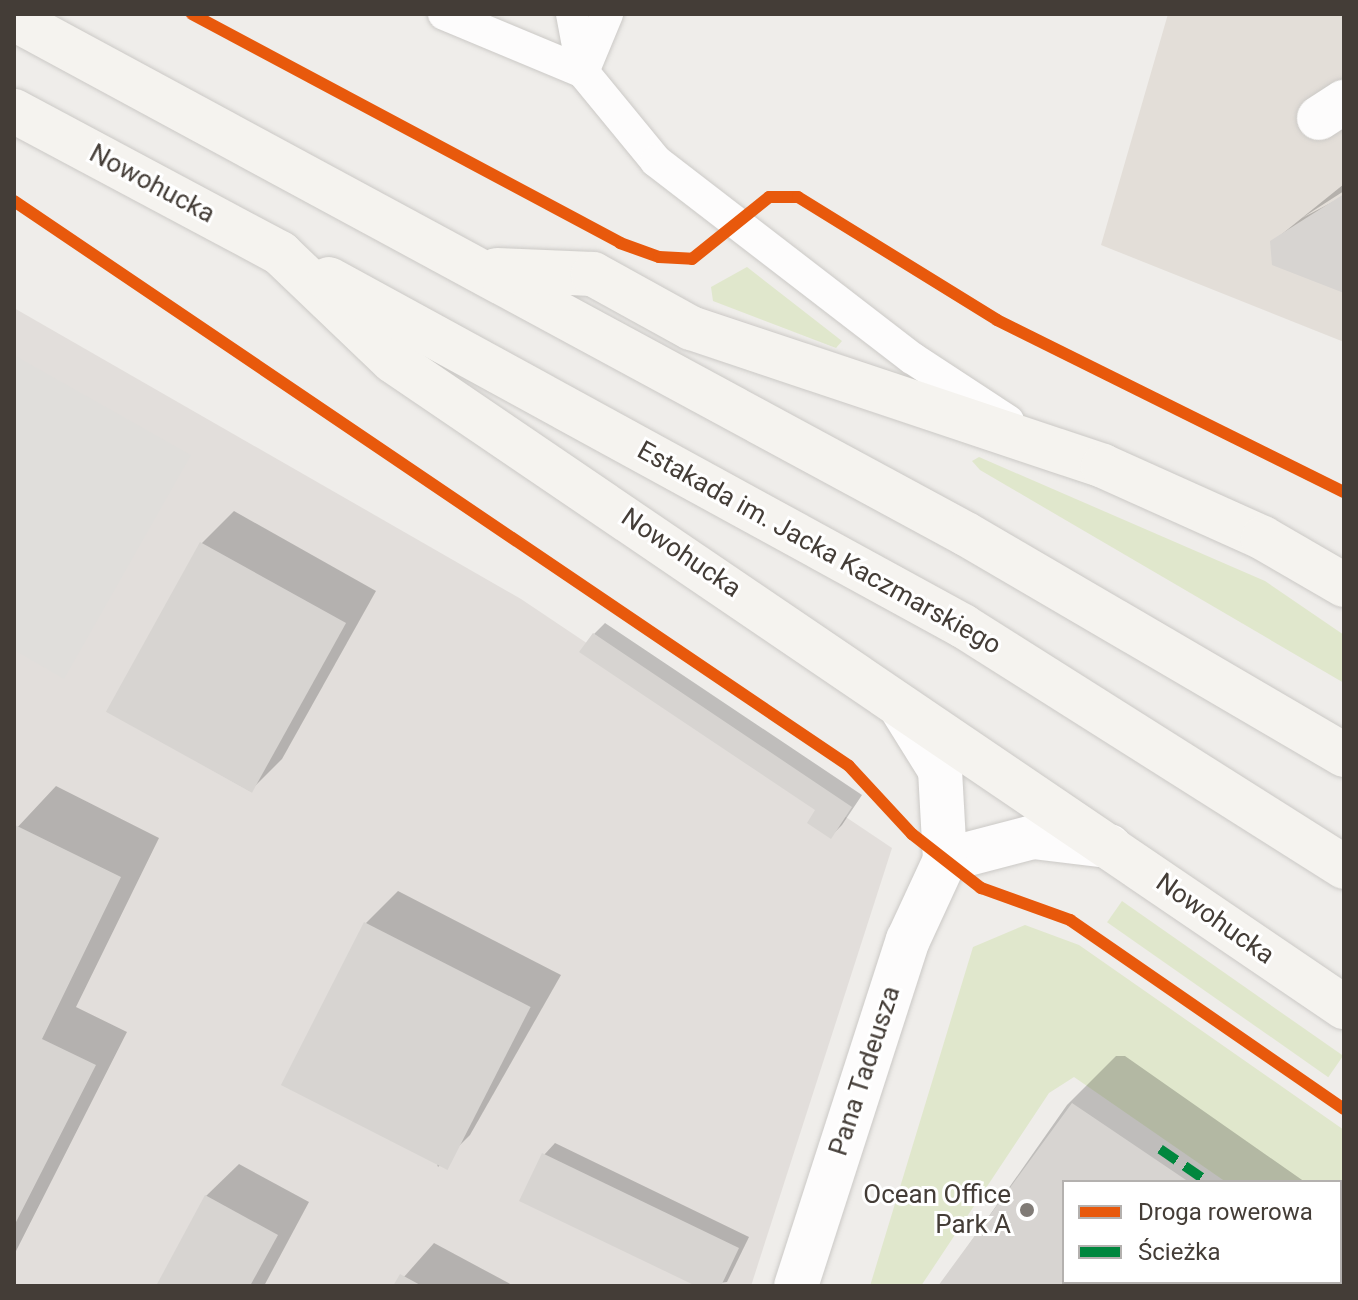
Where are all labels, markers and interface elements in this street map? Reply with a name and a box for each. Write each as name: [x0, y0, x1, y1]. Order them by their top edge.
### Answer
street label: Nowohucka: [84, 138, 220, 230]
street label: Estakada im. Jacka Kaczmarskiego: [632, 435, 1006, 661]
street label: Nowohucka: [615, 502, 747, 604]
street label: Nowohucka: [1150, 867, 1280, 971]
street label: Pana Tadeusza: [823, 982, 907, 1160]
place label: Ocean Office Park A: [863, 1179, 1011, 1240]
legend: [1062, 1180, 1342, 1284]
text: Droga rowerowa: [1138, 1198, 1313, 1226]
marker: Ocean Office Park A: [1018, 1201, 1036, 1219]
text: Ścieżka: [1138, 1238, 1221, 1266]

